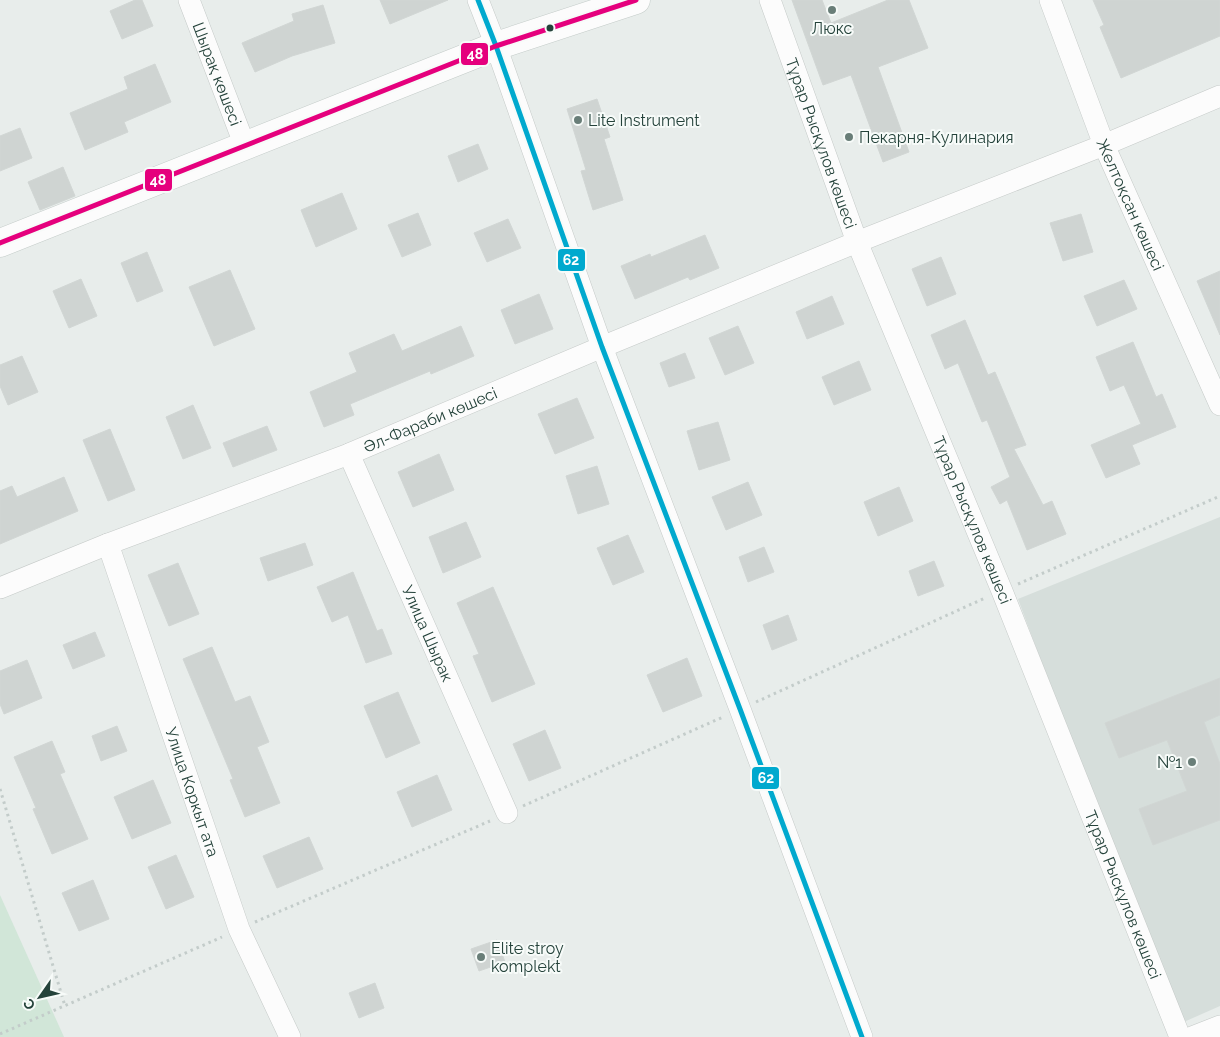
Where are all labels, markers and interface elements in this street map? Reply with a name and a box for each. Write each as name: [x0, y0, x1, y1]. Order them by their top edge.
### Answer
marker: Люкс: [826, 4, 838, 16]
place label: Люкс: [812, 19, 853, 38]
street label: Шырақ көшесі: [188, 20, 245, 128]
unlabelled marker: [545, 23, 555, 33]
line badge: 48: [460, 42, 489, 66]
text: 48: [467, 46, 483, 62]
street label: Тұрар Рысқұлов көшесі: [782, 55, 860, 231]
place label: Lite Instrument: [588, 111, 700, 130]
marker: Lite Instrument: [572, 114, 584, 126]
place label: Пекарня-Кулинария: [859, 128, 1014, 147]
marker: Пекарня-Кулинария: [843, 131, 855, 143]
street label: Желтоқсан көшесі: [1092, 136, 1168, 274]
line badge: 48: [144, 168, 173, 192]
text: 48: [150, 172, 166, 188]
line badge: 62: [557, 248, 586, 272]
text: 62: [563, 252, 579, 268]
street label: Әл-Фараби көшесі: [361, 384, 500, 457]
street label: Тұрар Рысқұлов көшесі: [929, 433, 1015, 607]
street label: Улица Шырак: [398, 582, 457, 685]
street label: Улица Коркыт ата: [161, 725, 223, 859]
place label: №1: [1157, 753, 1182, 772]
marker: №1: [1186, 756, 1198, 768]
line badge: 62: [751, 766, 780, 790]
text: 62: [758, 770, 774, 786]
street label: Тұрар Рысқұлов көшесі: [1081, 808, 1165, 982]
place label: Elite stroy komplekt: [491, 939, 564, 976]
marker: Elite stroy komplekt: [475, 951, 487, 963]
north arrow: [15, 972, 65, 1022]
text: С: [20, 995, 39, 1013]

